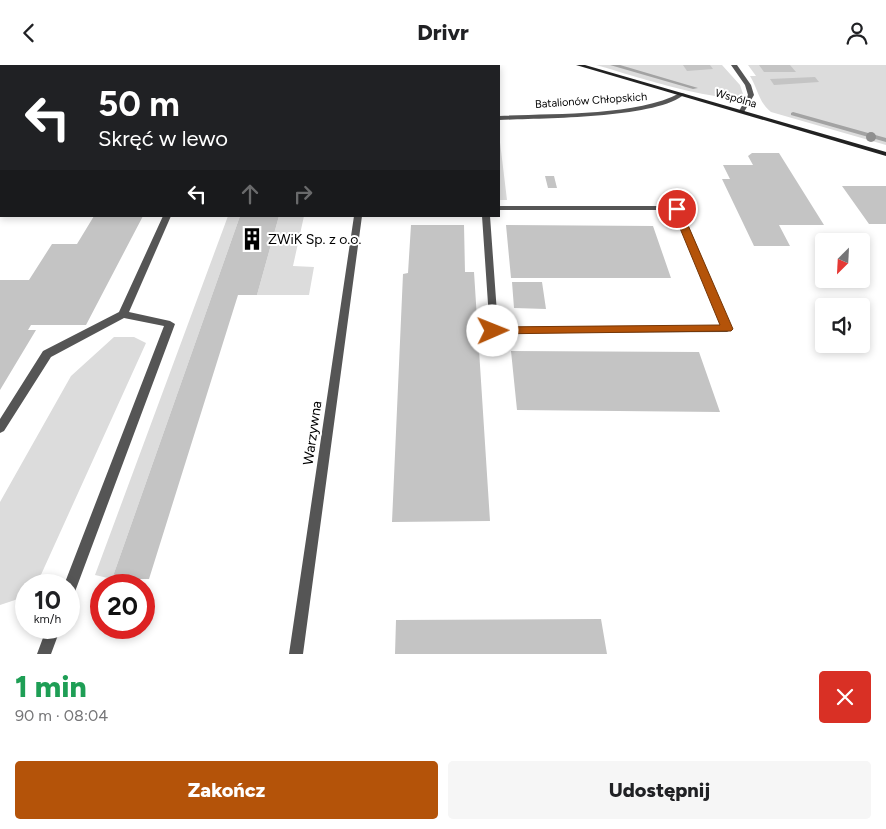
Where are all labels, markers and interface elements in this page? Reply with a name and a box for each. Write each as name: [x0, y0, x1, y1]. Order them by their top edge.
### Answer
icon: back: [15, 19, 43, 47]
text: Drivr: [417, 19, 469, 46]
icon: person: [843, 19, 871, 47]
text: 50 m: [98, 83, 180, 125]
icon: left: [15, 85, 80, 150]
street label: Wspólna: [714, 86, 758, 111]
street label: Batalionów Chłopskich: [535, 90, 647, 111]
text: Skręć w lewo: [98, 125, 228, 152]
icon: left: [183, 180, 211, 208]
icon: ahead: [236, 180, 264, 208]
icon: right: [289, 180, 317, 208]
pin: [656, 188, 698, 230]
icon: arrive: [663, 195, 691, 223]
building icon: ZWiK Sp. z o.o.: [239, 226, 265, 252]
place label: ZWiK Sp. z o.o.: [268, 231, 361, 248]
north arrow: [815, 233, 870, 287]
map controls: [815, 233, 870, 353]
button: sound: [815, 298, 870, 353]
position arrow: [466, 304, 518, 356]
street label: Warzywna: [300, 400, 325, 466]
speed limit sign: 20: [90, 574, 155, 639]
text: 10: [34, 585, 61, 615]
text: km/h: [34, 612, 61, 626]
text: 1 min: [15, 668, 87, 705]
button: close: [819, 671, 871, 723]
text: 90 m · 08:04: [15, 706, 108, 725]
button: Zakończ: [15, 761, 438, 819]
button: Udostępnij: [448, 761, 871, 819]

